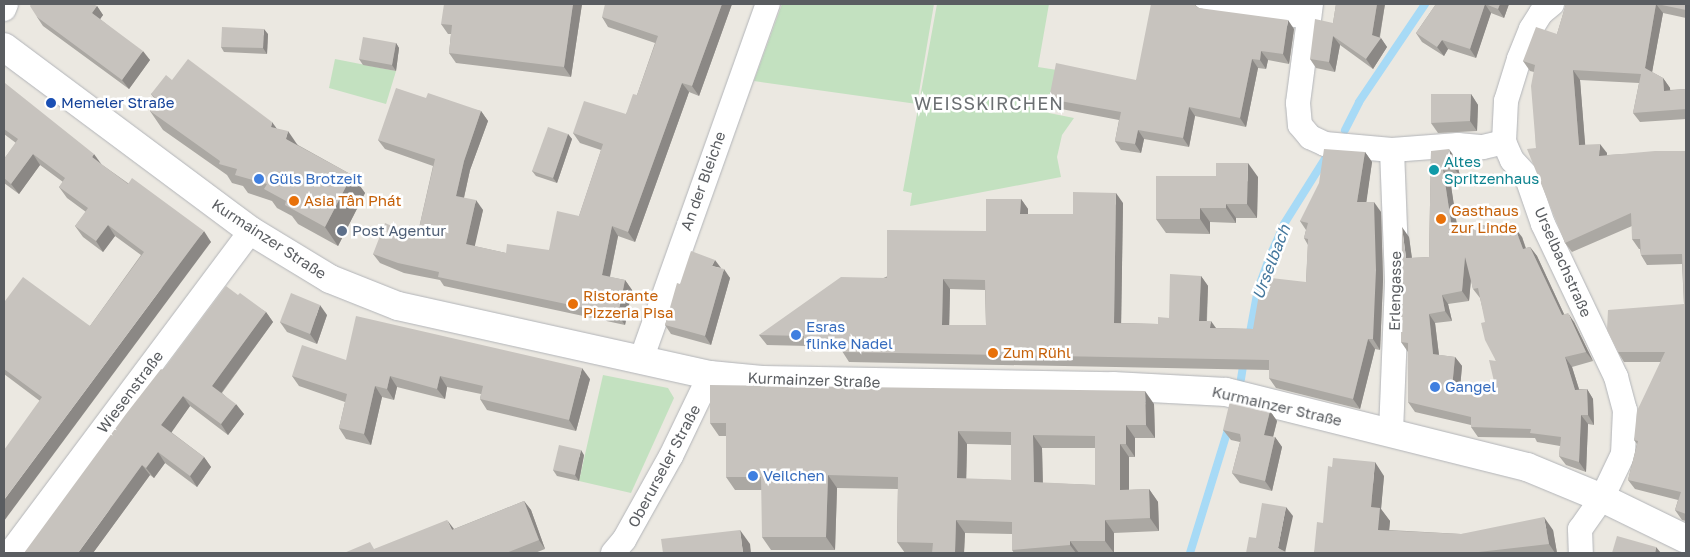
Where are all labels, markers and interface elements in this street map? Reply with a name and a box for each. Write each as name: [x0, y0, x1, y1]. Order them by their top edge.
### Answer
district label: WEISSKIRCHEN: [913, 92, 1065, 114]
place label: Memeler Straße: [61, 94, 174, 112]
marker: Memeler Straße: [45, 97, 57, 109]
street label: An der Bleiche: [677, 129, 729, 233]
place label: Altes Spritzenhaus: [1444, 152, 1539, 187]
marker: Altes Spritzenhaus: [1428, 164, 1440, 176]
place label: Güls Brotzeit: [269, 170, 363, 188]
marker: Güls Brotzeit: [253, 173, 265, 185]
place label: Asia Tân Phát: [304, 192, 401, 210]
street label: Kurmainzer Straße: [208, 195, 330, 283]
marker: Asia Tân Phát: [288, 195, 300, 207]
place label: Gasthaus zur Linde: [1451, 201, 1519, 236]
street label: Urselbachstraße: [1531, 204, 1595, 320]
marker: Gasthaus zur Linde: [1435, 213, 1447, 225]
place label: Post Agentur: [352, 222, 446, 240]
water label: Urselbach: [1248, 222, 1294, 302]
marker: Post Agentur: [336, 225, 348, 237]
street label: Erlengasse: [1385, 251, 1405, 331]
place label: Ristorante Pizzeria Pisa: [583, 286, 673, 321]
marker: Ristorante Pizzeria Pisa: [567, 298, 579, 310]
place label: Esras flinke Nadel: [806, 317, 893, 352]
marker: Esras flinke Nadel: [790, 329, 802, 341]
place label: Zum Rühl: [1003, 344, 1071, 362]
street label: Wiesenstraße: [93, 347, 167, 437]
marker: Zum Rühl: [987, 347, 999, 359]
street label: Kurmainzer Straße: [747, 369, 881, 391]
place label: Gangel: [1445, 378, 1496, 396]
marker: Gangel: [1429, 381, 1441, 393]
street label: Kurmainzer Straße: [1210, 382, 1344, 430]
street label: Oberurseler Straße: [624, 402, 704, 530]
place label: Veilchen: [763, 467, 825, 485]
marker: Veilchen: [747, 470, 759, 482]

